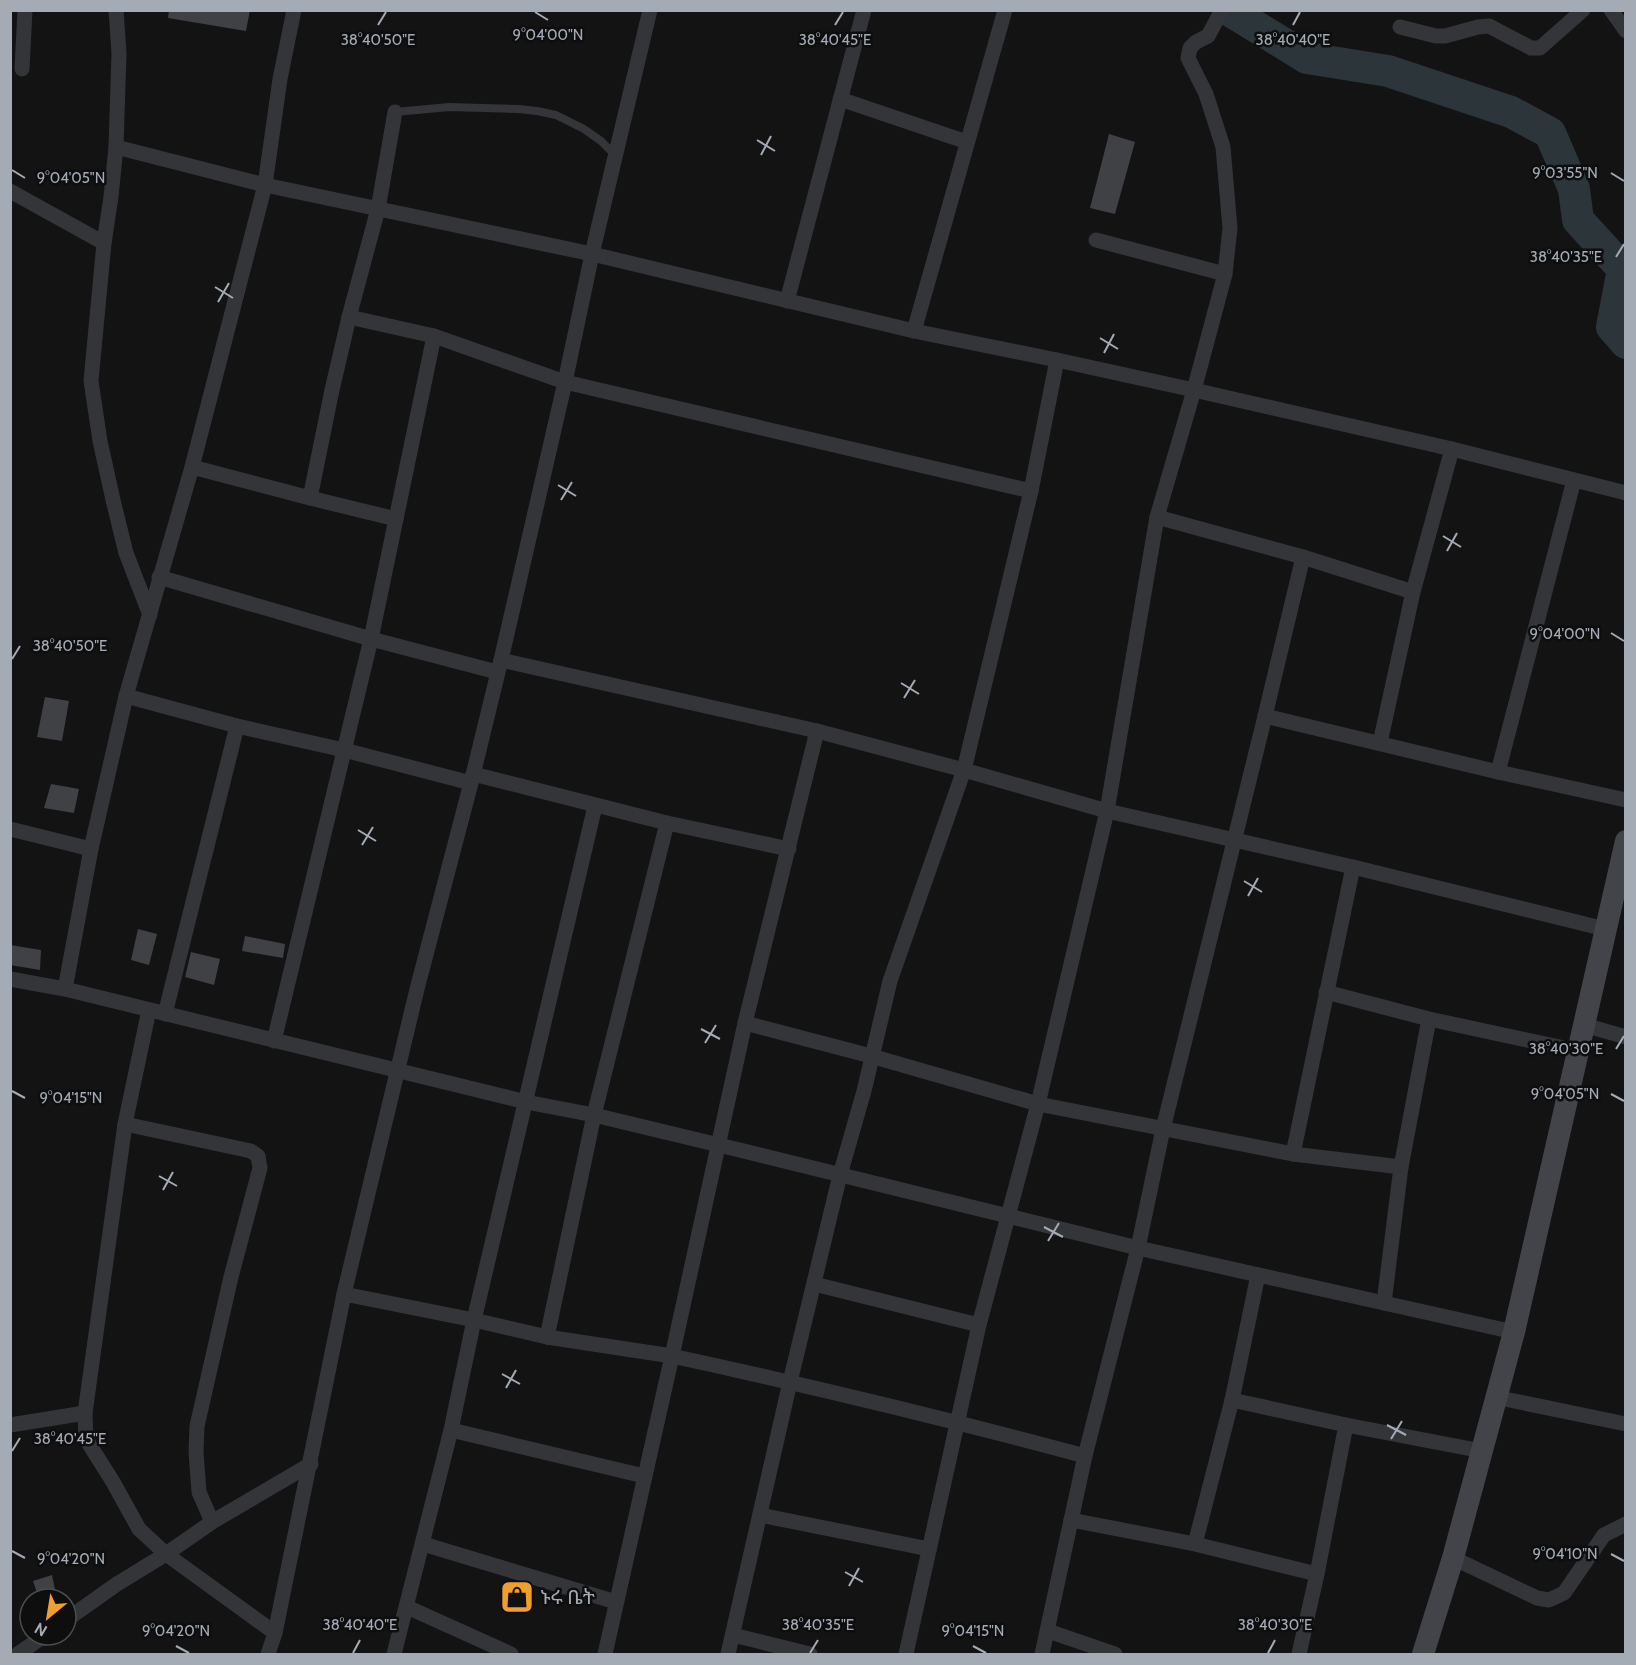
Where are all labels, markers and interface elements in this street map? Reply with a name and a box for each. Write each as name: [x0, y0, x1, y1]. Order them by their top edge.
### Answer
text: 9°04'00"N: [513, 26, 583, 44]
text: 38°40'50"E: [341, 31, 415, 49]
text: 38°40'45"E: [799, 31, 871, 49]
text: 38°40'40"E: [1256, 31, 1330, 49]
text: 9°03'55"N: [1532, 164, 1598, 182]
text: 9°04'05"N: [37, 169, 105, 187]
text: 38°40'35"E: [1530, 248, 1602, 266]
text: 9°04'00"N: [1530, 625, 1600, 643]
text: 38°40'50"E: [33, 637, 107, 655]
text: 38°40'30"E: [1529, 1040, 1603, 1058]
text: 9°04'05"N: [1531, 1085, 1599, 1103]
text: 9°04'15"N: [40, 1089, 102, 1107]
text: 38°40'45"E: [34, 1430, 106, 1448]
text: 9°04'10"N: [1532, 1545, 1598, 1563]
text: 9°04'20"N: [37, 1550, 105, 1568]
shop icon: ኑሩ ቤት: [499, 1579, 535, 1615]
place label: ኑሩ ቤት: [540, 1585, 595, 1609]
north arrow: [18, 1587, 78, 1647]
text: 38°40'40"E: [323, 1616, 397, 1634]
text: 38°40'35"E: [782, 1616, 854, 1634]
text: 38°40'30"E: [1238, 1616, 1312, 1634]
text: N: [31, 1619, 50, 1641]
text: 9°04'20"N: [142, 1622, 210, 1640]
text: 9°04'15"N: [942, 1622, 1004, 1640]

